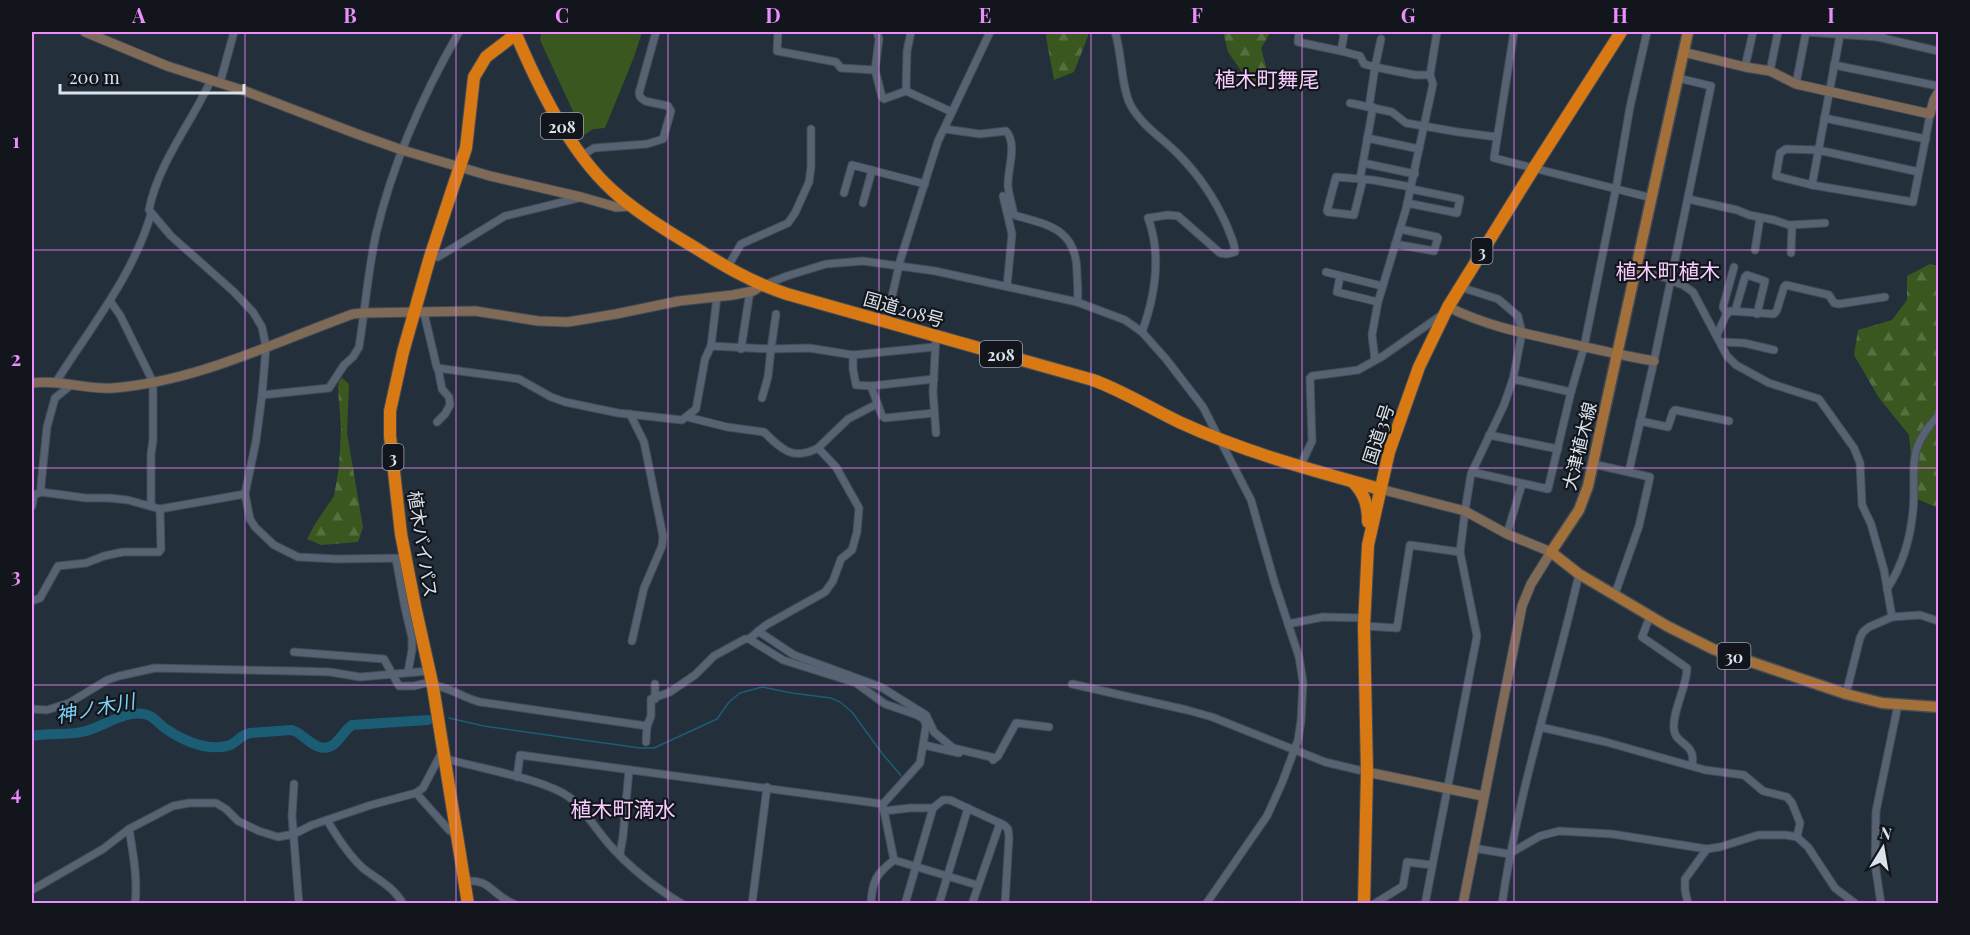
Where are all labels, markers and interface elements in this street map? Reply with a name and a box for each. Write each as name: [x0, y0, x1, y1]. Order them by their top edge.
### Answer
text: A: [131, 1, 146, 28]
text: B: [343, 1, 357, 28]
text: C: [555, 1, 569, 28]
text: D: [765, 1, 781, 28]
text: E: [979, 1, 991, 28]
text: F: [1191, 1, 1203, 28]
text: G: [1401, 1, 1416, 28]
text: H: [1612, 1, 1628, 28]
text: I: [1827, 1, 1835, 28]
scale bar: [60, 57, 244, 95]
district label: 植木町舞尾: [1215, 64, 1320, 92]
text: 200 m: [69, 65, 120, 89]
road number: 208: [541, 113, 583, 139]
text: 1: [12, 126, 20, 153]
road number: 3: [1472, 238, 1492, 264]
district label: 植木町植木: [1616, 256, 1721, 284]
street label: 国道208号: [861, 286, 947, 332]
road number: 208: [980, 341, 1022, 367]
text: 2: [11, 344, 21, 371]
street label: 大津植木線: [1556, 399, 1602, 493]
street label: 国道3号: [1357, 401, 1399, 467]
road number: 3: [382, 444, 404, 470]
street label: 植木バイパス: [403, 489, 443, 599]
text: 3: [11, 561, 21, 588]
road number: 30: [1718, 643, 1750, 669]
water label: 神ノ木川: [53, 686, 139, 728]
text: 4: [11, 778, 21, 805]
district label: 植木町滴水: [571, 794, 676, 822]
north arrow: [1853, 818, 1913, 878]
text: N: [1878, 821, 1894, 844]

